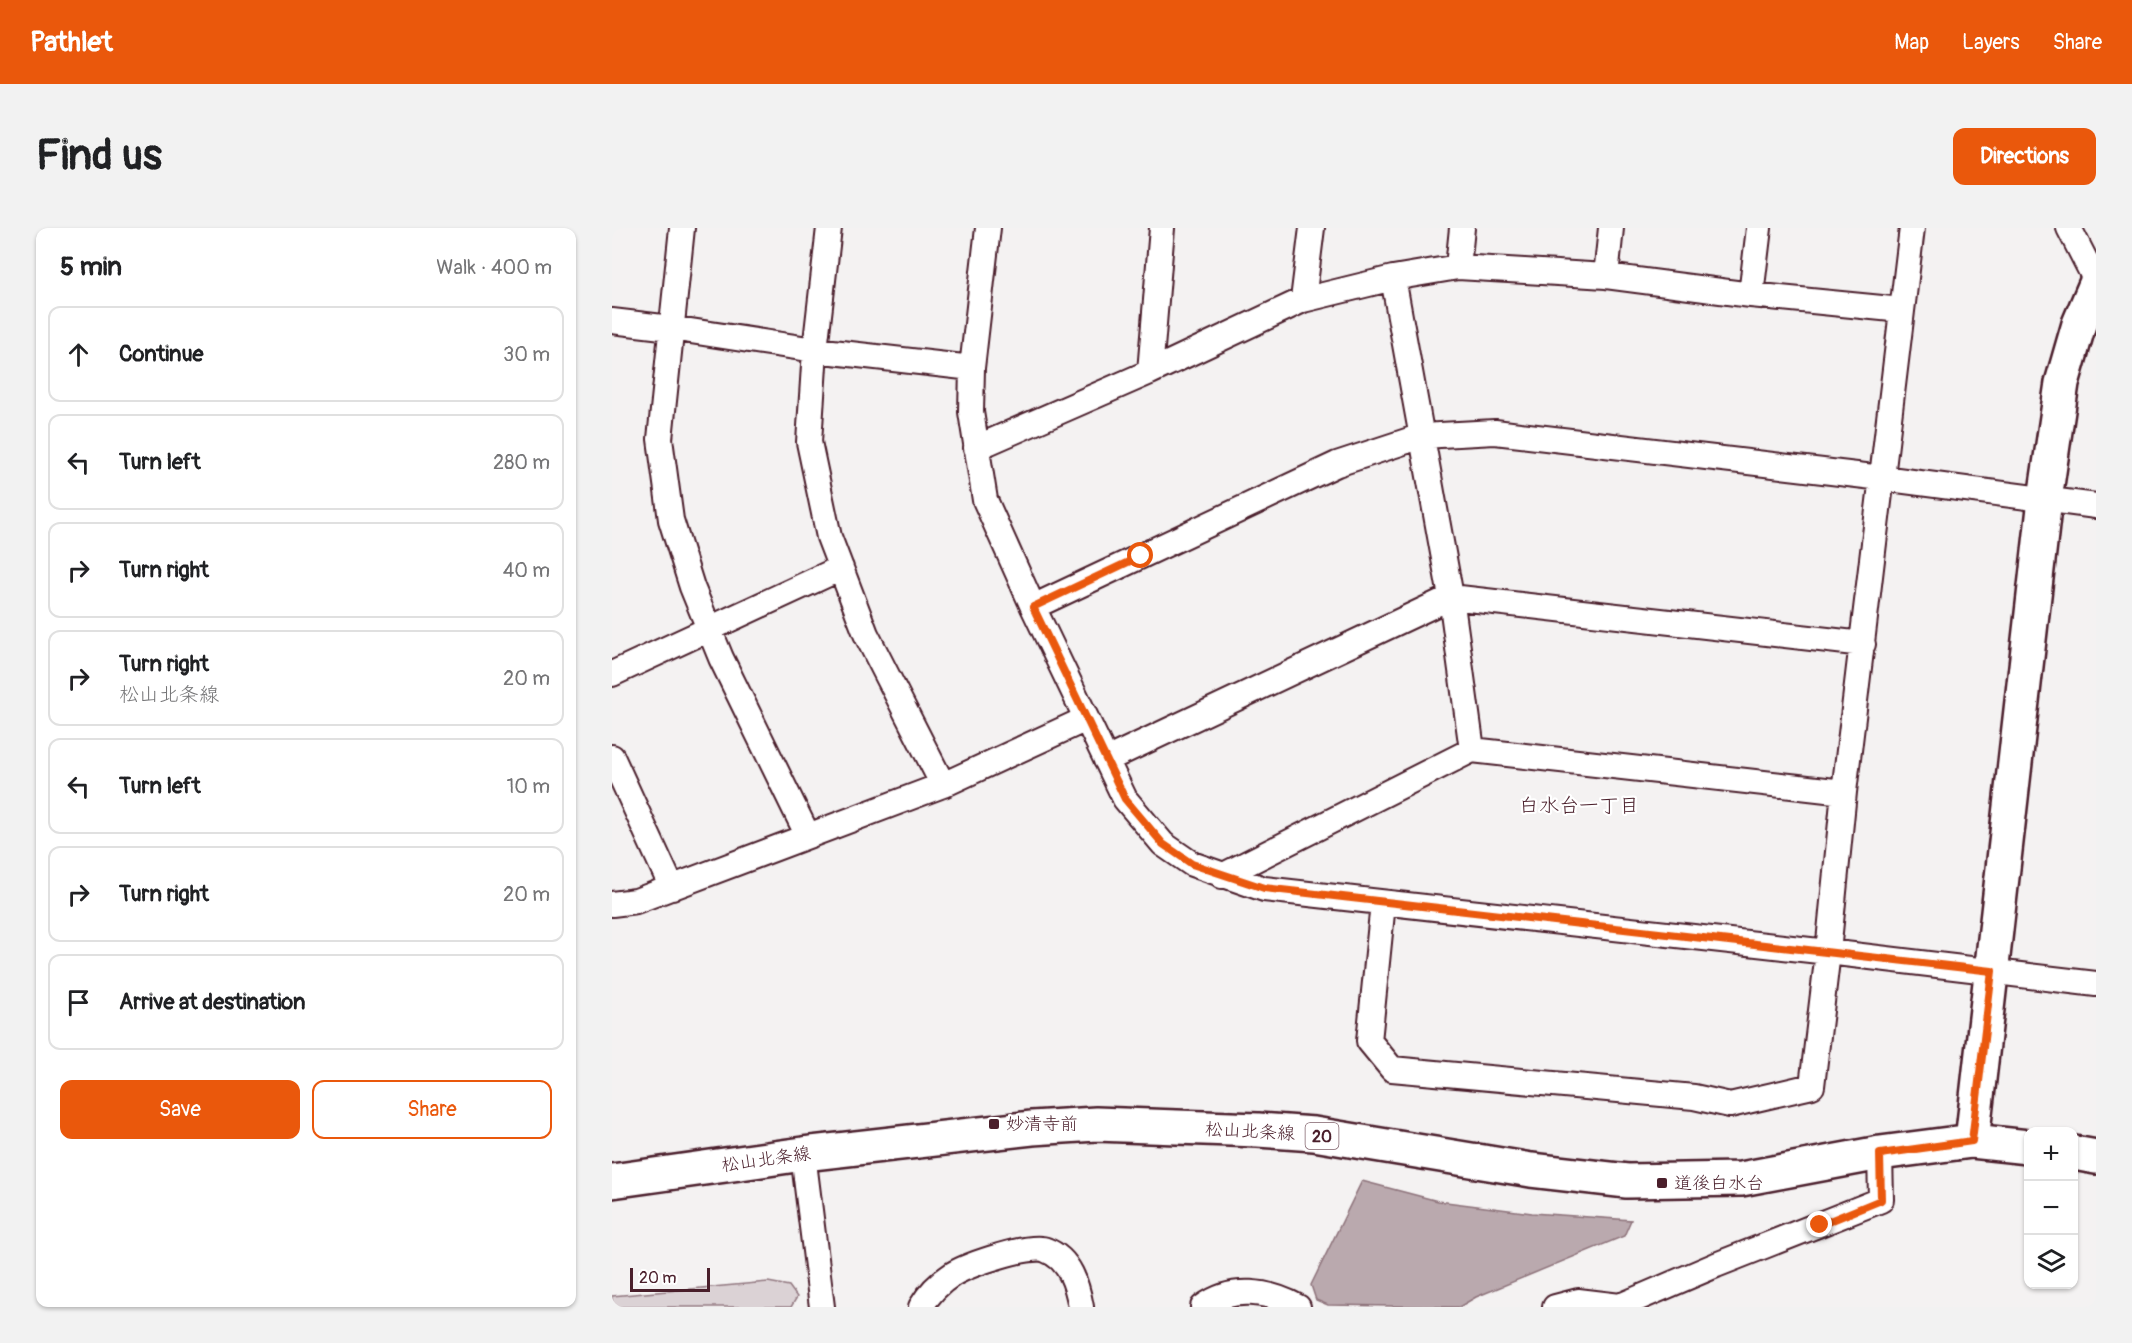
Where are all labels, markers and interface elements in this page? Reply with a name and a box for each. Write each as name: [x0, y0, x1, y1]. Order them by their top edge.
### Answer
text: Pathlet: [30, 25, 113, 60]
text: Map: [1894, 29, 1929, 56]
text: Layers: [1962, 29, 2020, 56]
text: Share: [2053, 29, 2102, 56]
button: Directions: [1953, 128, 2096, 185]
text: Find us: [36, 130, 162, 182]
text: 5 min: [60, 251, 122, 283]
text: Walk · 400 m: [436, 255, 552, 280]
icon: ahead: [62, 338, 95, 371]
text: Continue: [119, 340, 203, 368]
text: 30 m: [503, 342, 550, 367]
icon: left: [62, 446, 95, 479]
text: Turn left: [119, 448, 201, 476]
text: 280 m: [493, 450, 550, 475]
route start: [1127, 542, 1153, 568]
icon: right: [62, 554, 95, 587]
text: Turn right: [119, 556, 209, 584]
text: 40 m: [503, 558, 550, 583]
text: Turn right: [119, 650, 209, 678]
icon: right: [62, 662, 95, 695]
text: 20 m: [503, 666, 550, 691]
text: 松山北条線: [119, 682, 219, 707]
icon: left: [62, 770, 95, 803]
text: Turn left: [119, 772, 201, 800]
text: 10 m: [506, 774, 550, 799]
district label: 白水台一丁目: [1519, 793, 1639, 818]
icon: right: [62, 878, 95, 911]
text: Turn right: [119, 880, 209, 908]
text: 20 m: [503, 882, 550, 907]
icon: arrive: [62, 986, 95, 1019]
text: Arrive at destination: [119, 988, 305, 1016]
button: Save: [60, 1080, 300, 1139]
button: Share: [312, 1080, 552, 1139]
place label: 妙清寺前: [1006, 1113, 1078, 1136]
marker: 妙清寺前: [987, 1117, 1001, 1131]
street label: 松山北条線: [1204, 1118, 1296, 1145]
road number: 20: [1306, 1123, 1338, 1149]
map controls: [2024, 1127, 2078, 1289]
button: +: [2024, 1127, 2078, 1181]
street label: 松山北条線: [720, 1142, 812, 1177]
place label: 道後白水台: [1674, 1172, 1764, 1195]
marker: 道後白水台: [1655, 1176, 1669, 1190]
button: −: [2024, 1181, 2078, 1235]
route end: [1806, 1211, 1832, 1237]
button: layers: [2024, 1235, 2078, 1289]
scale bar: [630, 1265, 710, 1292]
text: 20 m: [639, 1268, 677, 1288]

